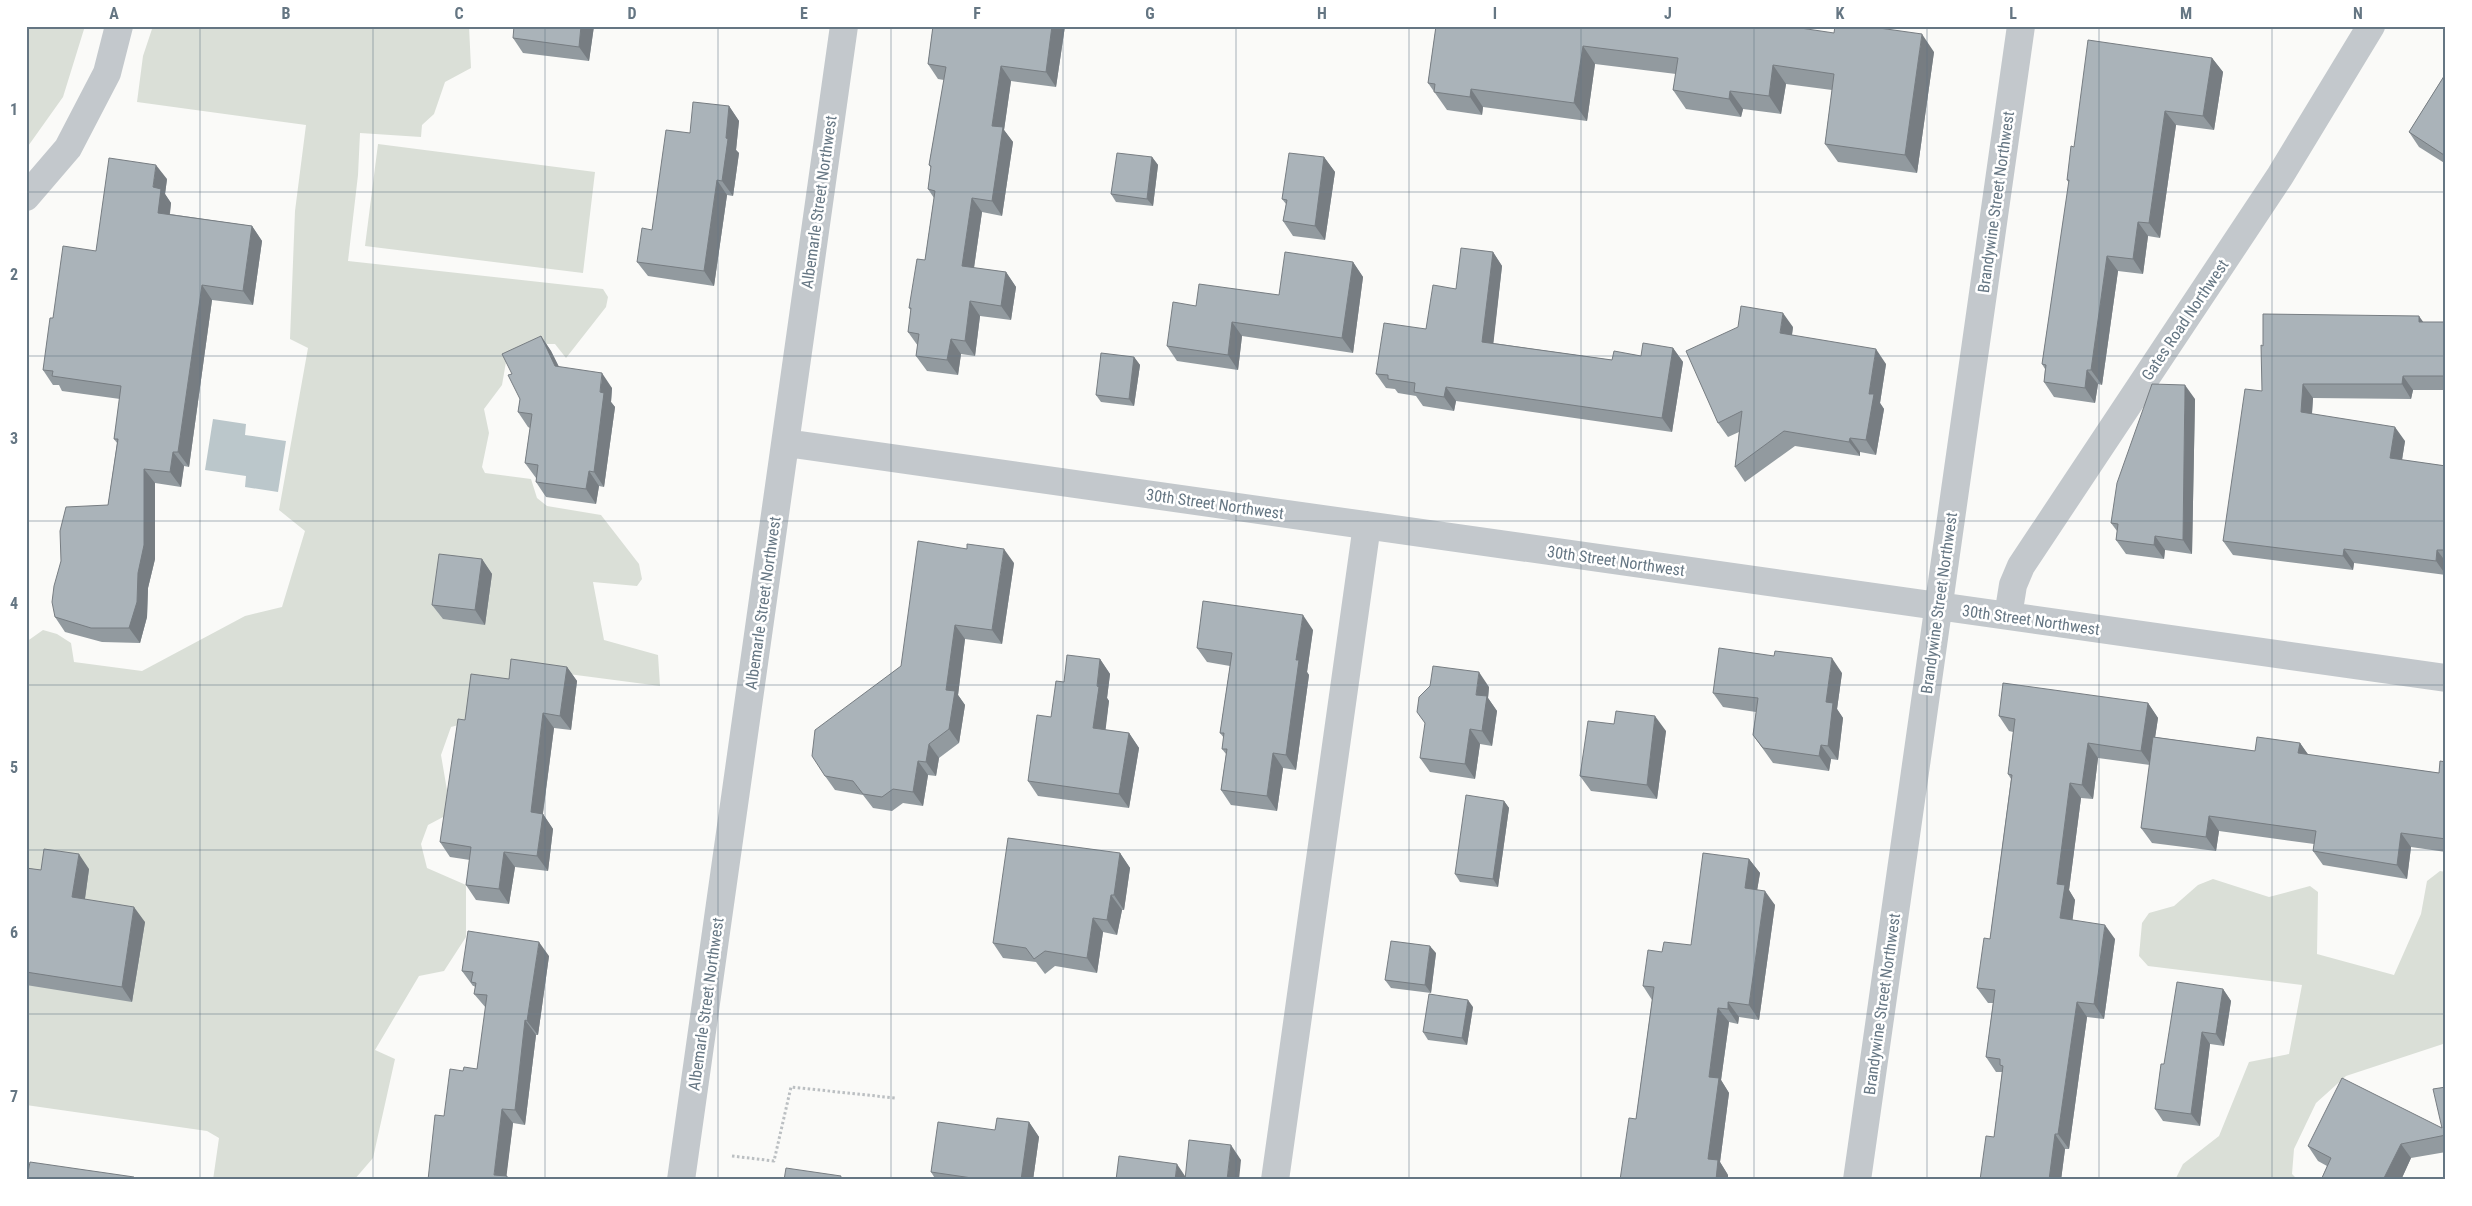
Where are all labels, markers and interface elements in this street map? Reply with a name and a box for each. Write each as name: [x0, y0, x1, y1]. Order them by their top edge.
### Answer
text: A: [109, 4, 119, 23]
text: B: [282, 4, 291, 23]
text: C: [454, 4, 464, 23]
text: D: [627, 4, 637, 23]
text: E: [800, 4, 808, 23]
text: F: [973, 4, 981, 23]
text: G: [1145, 4, 1155, 23]
text: H: [1317, 4, 1327, 23]
text: I: [1493, 4, 1497, 23]
text: J: [1664, 4, 1672, 23]
text: K: [1836, 4, 1845, 23]
text: L: [2009, 4, 2017, 23]
text: M: [2180, 4, 2192, 23]
text: N: [2353, 4, 2363, 23]
text: 1: [10, 100, 18, 119]
street label: Brandywine Street Northwest: [1974, 110, 2018, 294]
street label: Albemarle Street Northwest: [797, 114, 841, 290]
street label: Gates Road Northwest: [2138, 256, 2233, 384]
text: 2: [10, 265, 18, 284]
text: 3: [10, 429, 18, 448]
street label: 30th Street Northwest: [1145, 485, 1285, 523]
street label: Brandywine Street Northwest: [1917, 511, 1961, 695]
street label: Albemarle Street Northwest: [741, 515, 785, 691]
street label: 30th Street Northwest: [1546, 542, 1686, 580]
text: 4: [10, 594, 18, 613]
street label: 30th Street Northwest: [1961, 601, 2101, 639]
text: 5: [10, 758, 18, 777]
street label: Brandywine Street Northwest: [1860, 912, 1904, 1096]
street label: Albemarle Street Northwest: [684, 916, 728, 1092]
text: 6: [10, 923, 18, 942]
text: 7: [10, 1087, 18, 1106]

